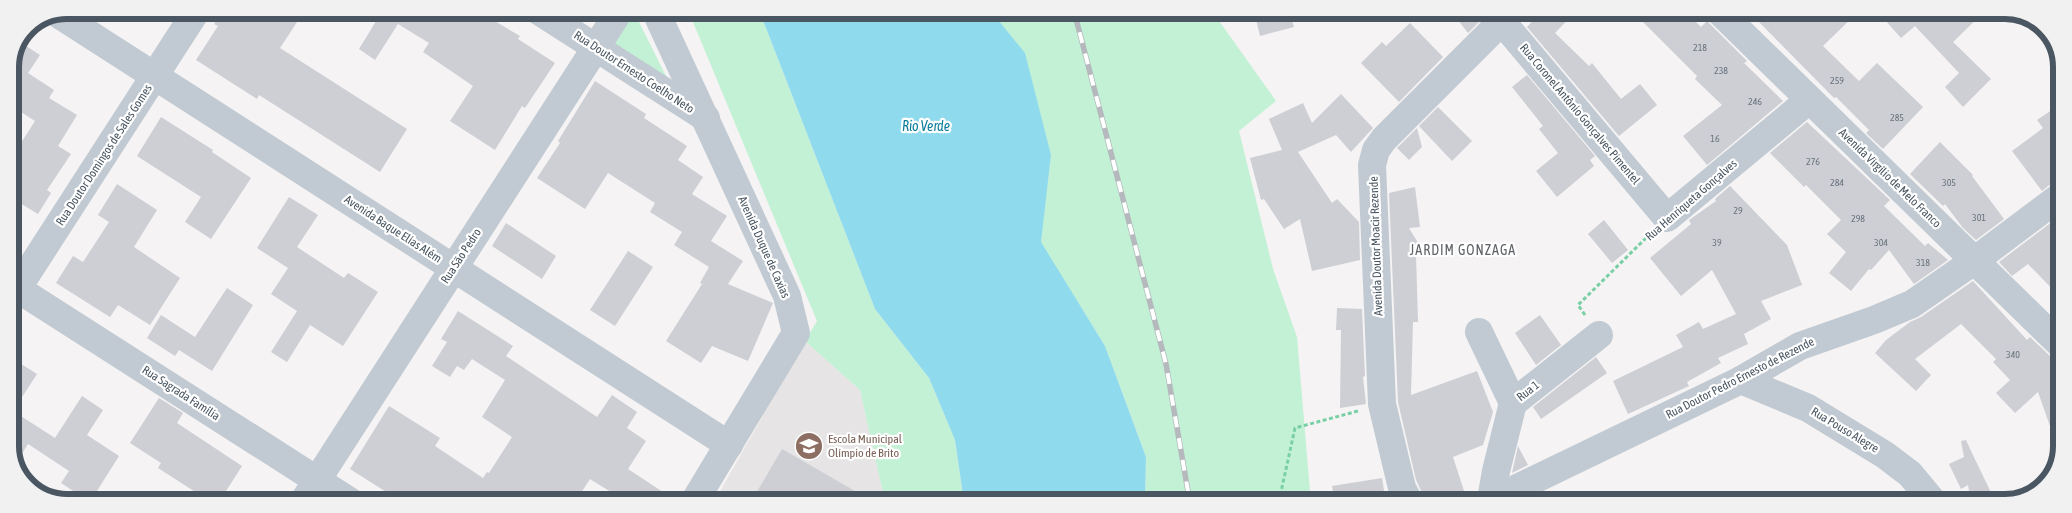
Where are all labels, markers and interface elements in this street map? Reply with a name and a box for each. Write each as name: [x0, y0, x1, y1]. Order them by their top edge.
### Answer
street label: Rua Doutor Ernesto Coelho Neto: [571, 28, 697, 116]
street label: Rua Coronel Antônio Gonçalves Pimentel: [1517, 41, 1643, 188]
house number: 218: [1693, 42, 1707, 53]
house number: 238: [1714, 65, 1728, 76]
house number: 259: [1830, 75, 1844, 86]
street label: Rua Doutor Domingos de Sales Gomes: [53, 82, 155, 228]
house number: 246: [1748, 96, 1762, 107]
house number: 285: [1890, 112, 1904, 123]
water label: Rio Verde: [902, 118, 950, 134]
street label: Avenida Virgílio de Melo Franco: [1836, 126, 1944, 231]
house number: 16: [1710, 133, 1720, 144]
street label: Rua Henriqueta Gonçalves: [1642, 156, 1740, 244]
house number: 276: [1806, 156, 1820, 167]
street label: Avenida Doutor Moacir Rezende: [1367, 176, 1385, 316]
house number: 284: [1830, 177, 1844, 188]
house number: 305: [1942, 177, 1956, 188]
street label: Avenida Baque Elías Além: [342, 192, 444, 266]
street label: Avenida Duque de Caxias: [735, 194, 793, 300]
house number: 29: [1733, 205, 1743, 216]
house number: 301: [1972, 212, 1986, 223]
house number: 298: [1851, 213, 1865, 224]
street label: Rua São Pedro: [438, 225, 484, 286]
house number: 39: [1712, 237, 1722, 248]
house number: 304: [1874, 237, 1888, 248]
district label: JARDIM GONZAGA: [1410, 242, 1516, 258]
house number: 318: [1916, 257, 1930, 268]
street label: Rua Doutor Pedro Ernesto de Rezende: [1663, 334, 1817, 422]
house number: 340: [2006, 349, 2020, 360]
street label: Rua Sagrada Família: [140, 363, 222, 423]
street label: Rua 1: [1514, 378, 1542, 404]
street label: Rua Pouso Alegre: [1809, 404, 1881, 456]
school or university icon: Escola Municipal Olímpio de Brito: [794, 431, 824, 461]
place label: Escola Municipal Olímpio de Brito: [828, 432, 903, 460]

